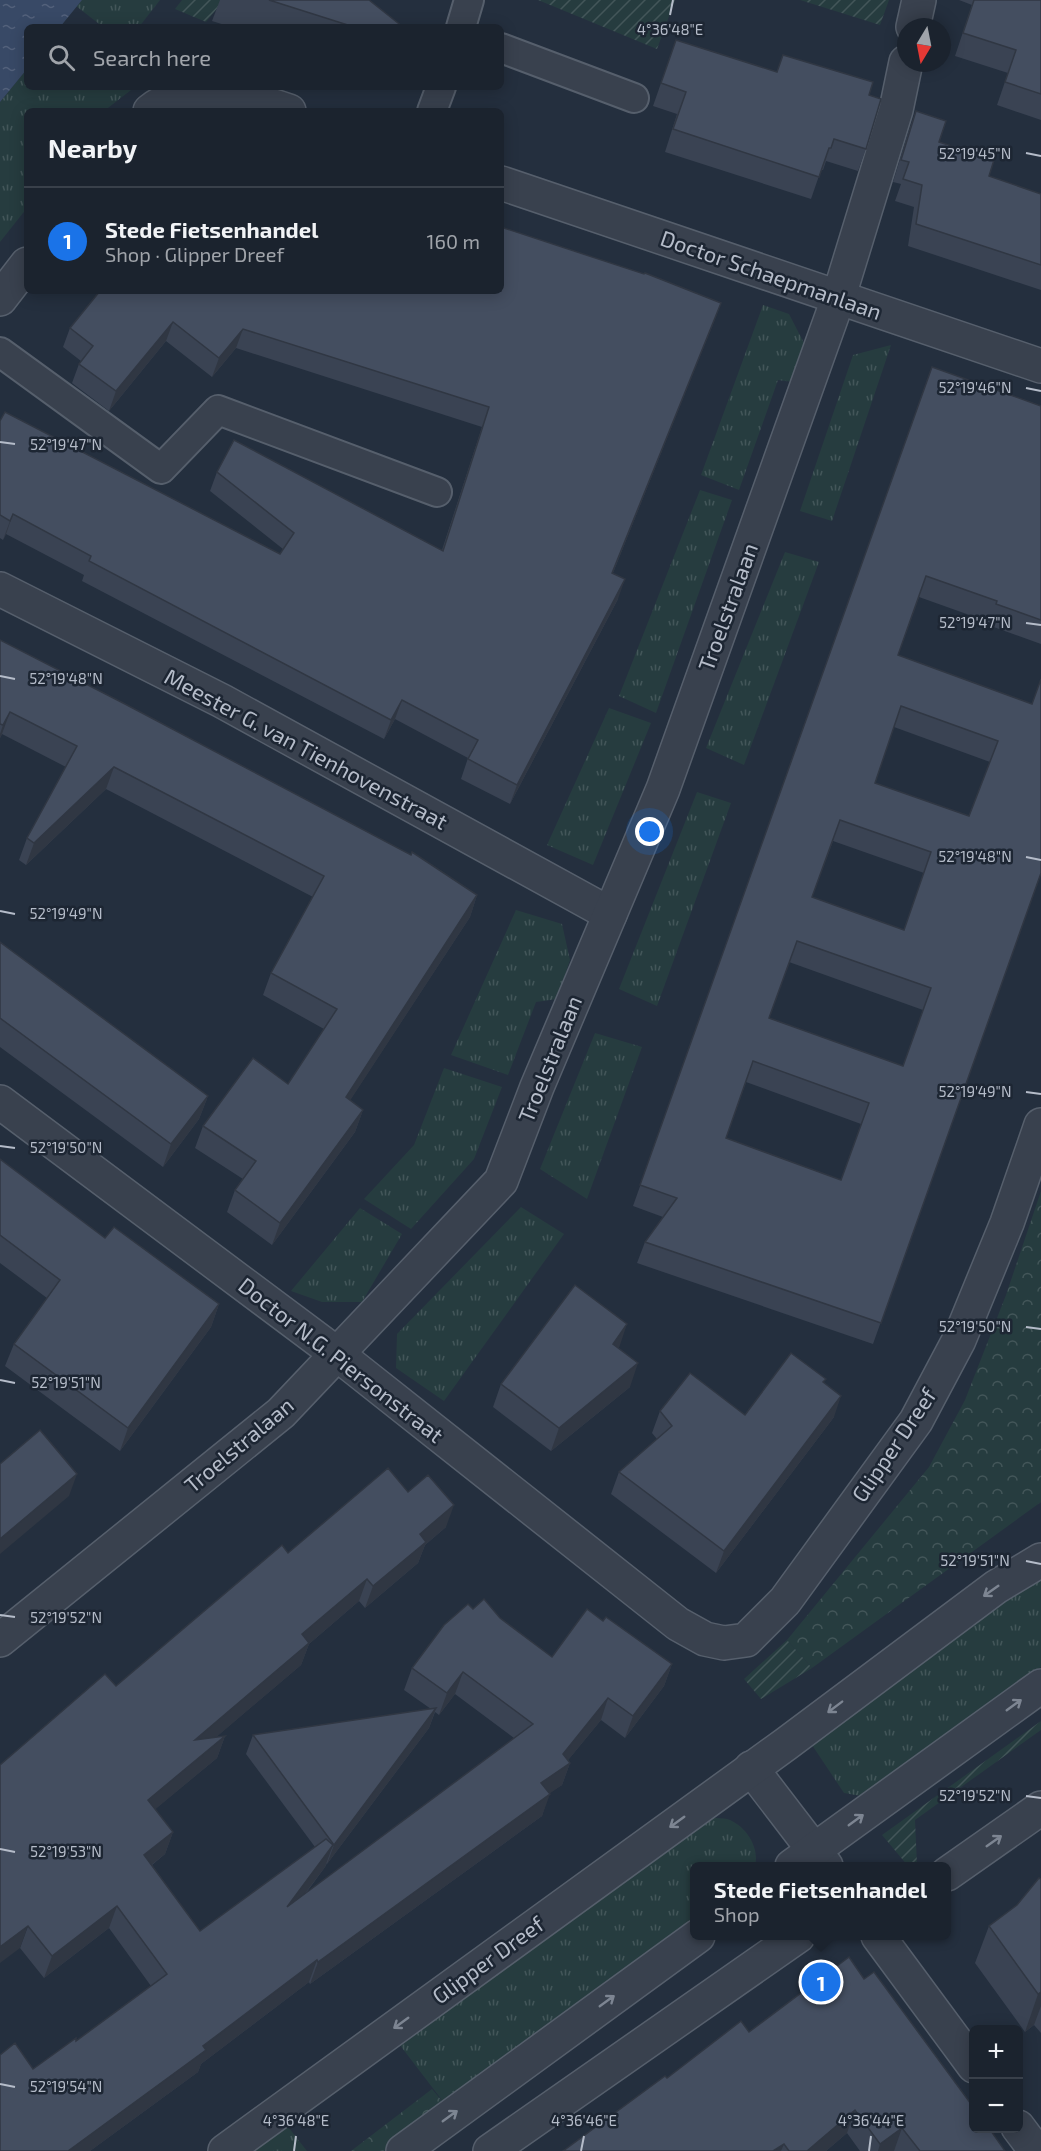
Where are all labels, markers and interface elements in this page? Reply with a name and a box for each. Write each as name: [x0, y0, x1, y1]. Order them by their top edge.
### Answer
north arrow: [897, 18, 951, 72]
text: 4°36'48"E: [637, 20, 703, 38]
search box: [24, 24, 504, 90]
icon: search: [45, 41, 78, 74]
text: Search here: [93, 44, 211, 70]
text: Nearby: [48, 132, 137, 163]
text: 52°19'45"N: [939, 144, 1011, 162]
text: Stede Fietsenhandel: [105, 216, 318, 242]
street label: Doctor Schaepmanlaan: [657, 224, 885, 324]
text: 1: [63, 229, 72, 253]
text: 160 m: [427, 229, 480, 253]
text: Shop · Glipper Dreef: [105, 242, 284, 266]
text: 52°19'46"N: [939, 378, 1011, 396]
text: 52°19'47"N: [30, 435, 102, 453]
street label: Troelstralaan: [692, 539, 762, 674]
text: 52°19'47"N: [939, 613, 1011, 631]
street label: Meester G. van Tienhovenstraat: [161, 662, 452, 834]
text: 52°19'48"N: [29, 669, 103, 687]
your location: [635, 817, 664, 846]
text: 52°19'48"N: [938, 847, 1012, 865]
text: 52°19'49"N: [30, 904, 102, 922]
street label: Troelstralaan: [512, 992, 586, 1126]
text: 52°19'49"N: [939, 1082, 1011, 1100]
text: 52°19'50"N: [30, 1138, 102, 1156]
street label: Doctor N.G. Piersonstraat: [234, 1271, 449, 1447]
text: 52°19'50"N: [939, 1317, 1011, 1335]
text: 52°19'51"N: [31, 1373, 101, 1391]
street label: Glipper Dreef: [846, 1382, 941, 1506]
street label: Troelstralaan: [179, 1391, 298, 1497]
text: 52°19'51"N: [940, 1551, 1010, 1569]
one-way arrow: [984, 1585, 1000, 1597]
text: 52°19'52"N: [30, 1608, 102, 1626]
one-way arrow: [1006, 1699, 1022, 1711]
one-way arrow: [827, 1701, 843, 1713]
text: 52°19'52"N: [939, 1786, 1011, 1804]
one-way arrow: [848, 1814, 864, 1826]
one-way arrow: [670, 1816, 686, 1828]
one-way arrow: [985, 1835, 1002, 1847]
text: 52°19'53"N: [30, 1842, 102, 1860]
popup: [690, 1862, 951, 1940]
text: Stede Fietsenhandel: [714, 1876, 927, 1902]
text: Shop: [714, 1902, 760, 1926]
street label: Glipper Dreef: [427, 1910, 549, 2008]
pin: 1: [802, 1960, 840, 2004]
one-way arrow: [599, 1995, 615, 2008]
one-way arrow: [393, 2017, 409, 2029]
map controls: [969, 2025, 1023, 2133]
button: +: [969, 2025, 1023, 2079]
text: 52°19'54"N: [30, 2077, 102, 2095]
button: −: [969, 2079, 1023, 2133]
one-way arrow: [441, 2110, 457, 2123]
text: 4°36'48"E: [263, 2111, 329, 2129]
text: 4°36'46"E: [551, 2111, 617, 2129]
text: 4°36'44"E: [838, 2111, 904, 2129]

